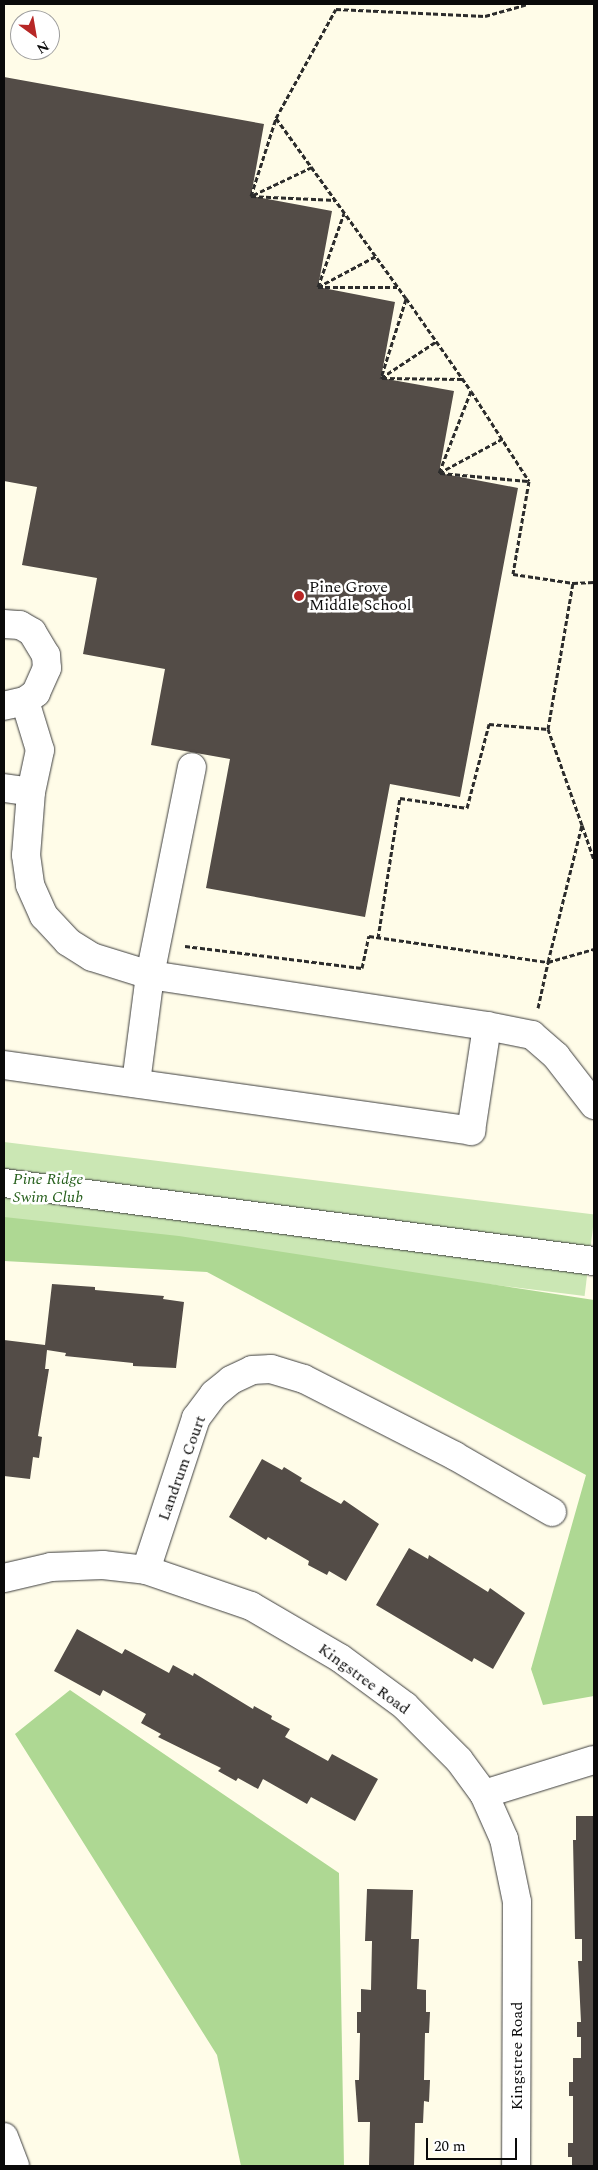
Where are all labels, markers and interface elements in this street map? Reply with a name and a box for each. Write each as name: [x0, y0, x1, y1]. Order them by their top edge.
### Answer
north arrow: [10, 10, 60, 60]
text: N: [32, 35, 53, 59]
place label: Pine Grove Middle School: [309, 577, 412, 615]
marker: Pine Grove Middle School: [293, 590, 305, 602]
park label: Pine Ridge Swim Club: [13, 1169, 83, 1207]
street label: Landrum Court: [154, 1413, 210, 1523]
street label: Kingstree Road: [314, 1639, 414, 1719]
street label: Kingstree Road: [507, 2002, 527, 2110]
scale bar: [428, 2128, 519, 2160]
text: 20 m: [434, 2135, 466, 2158]

